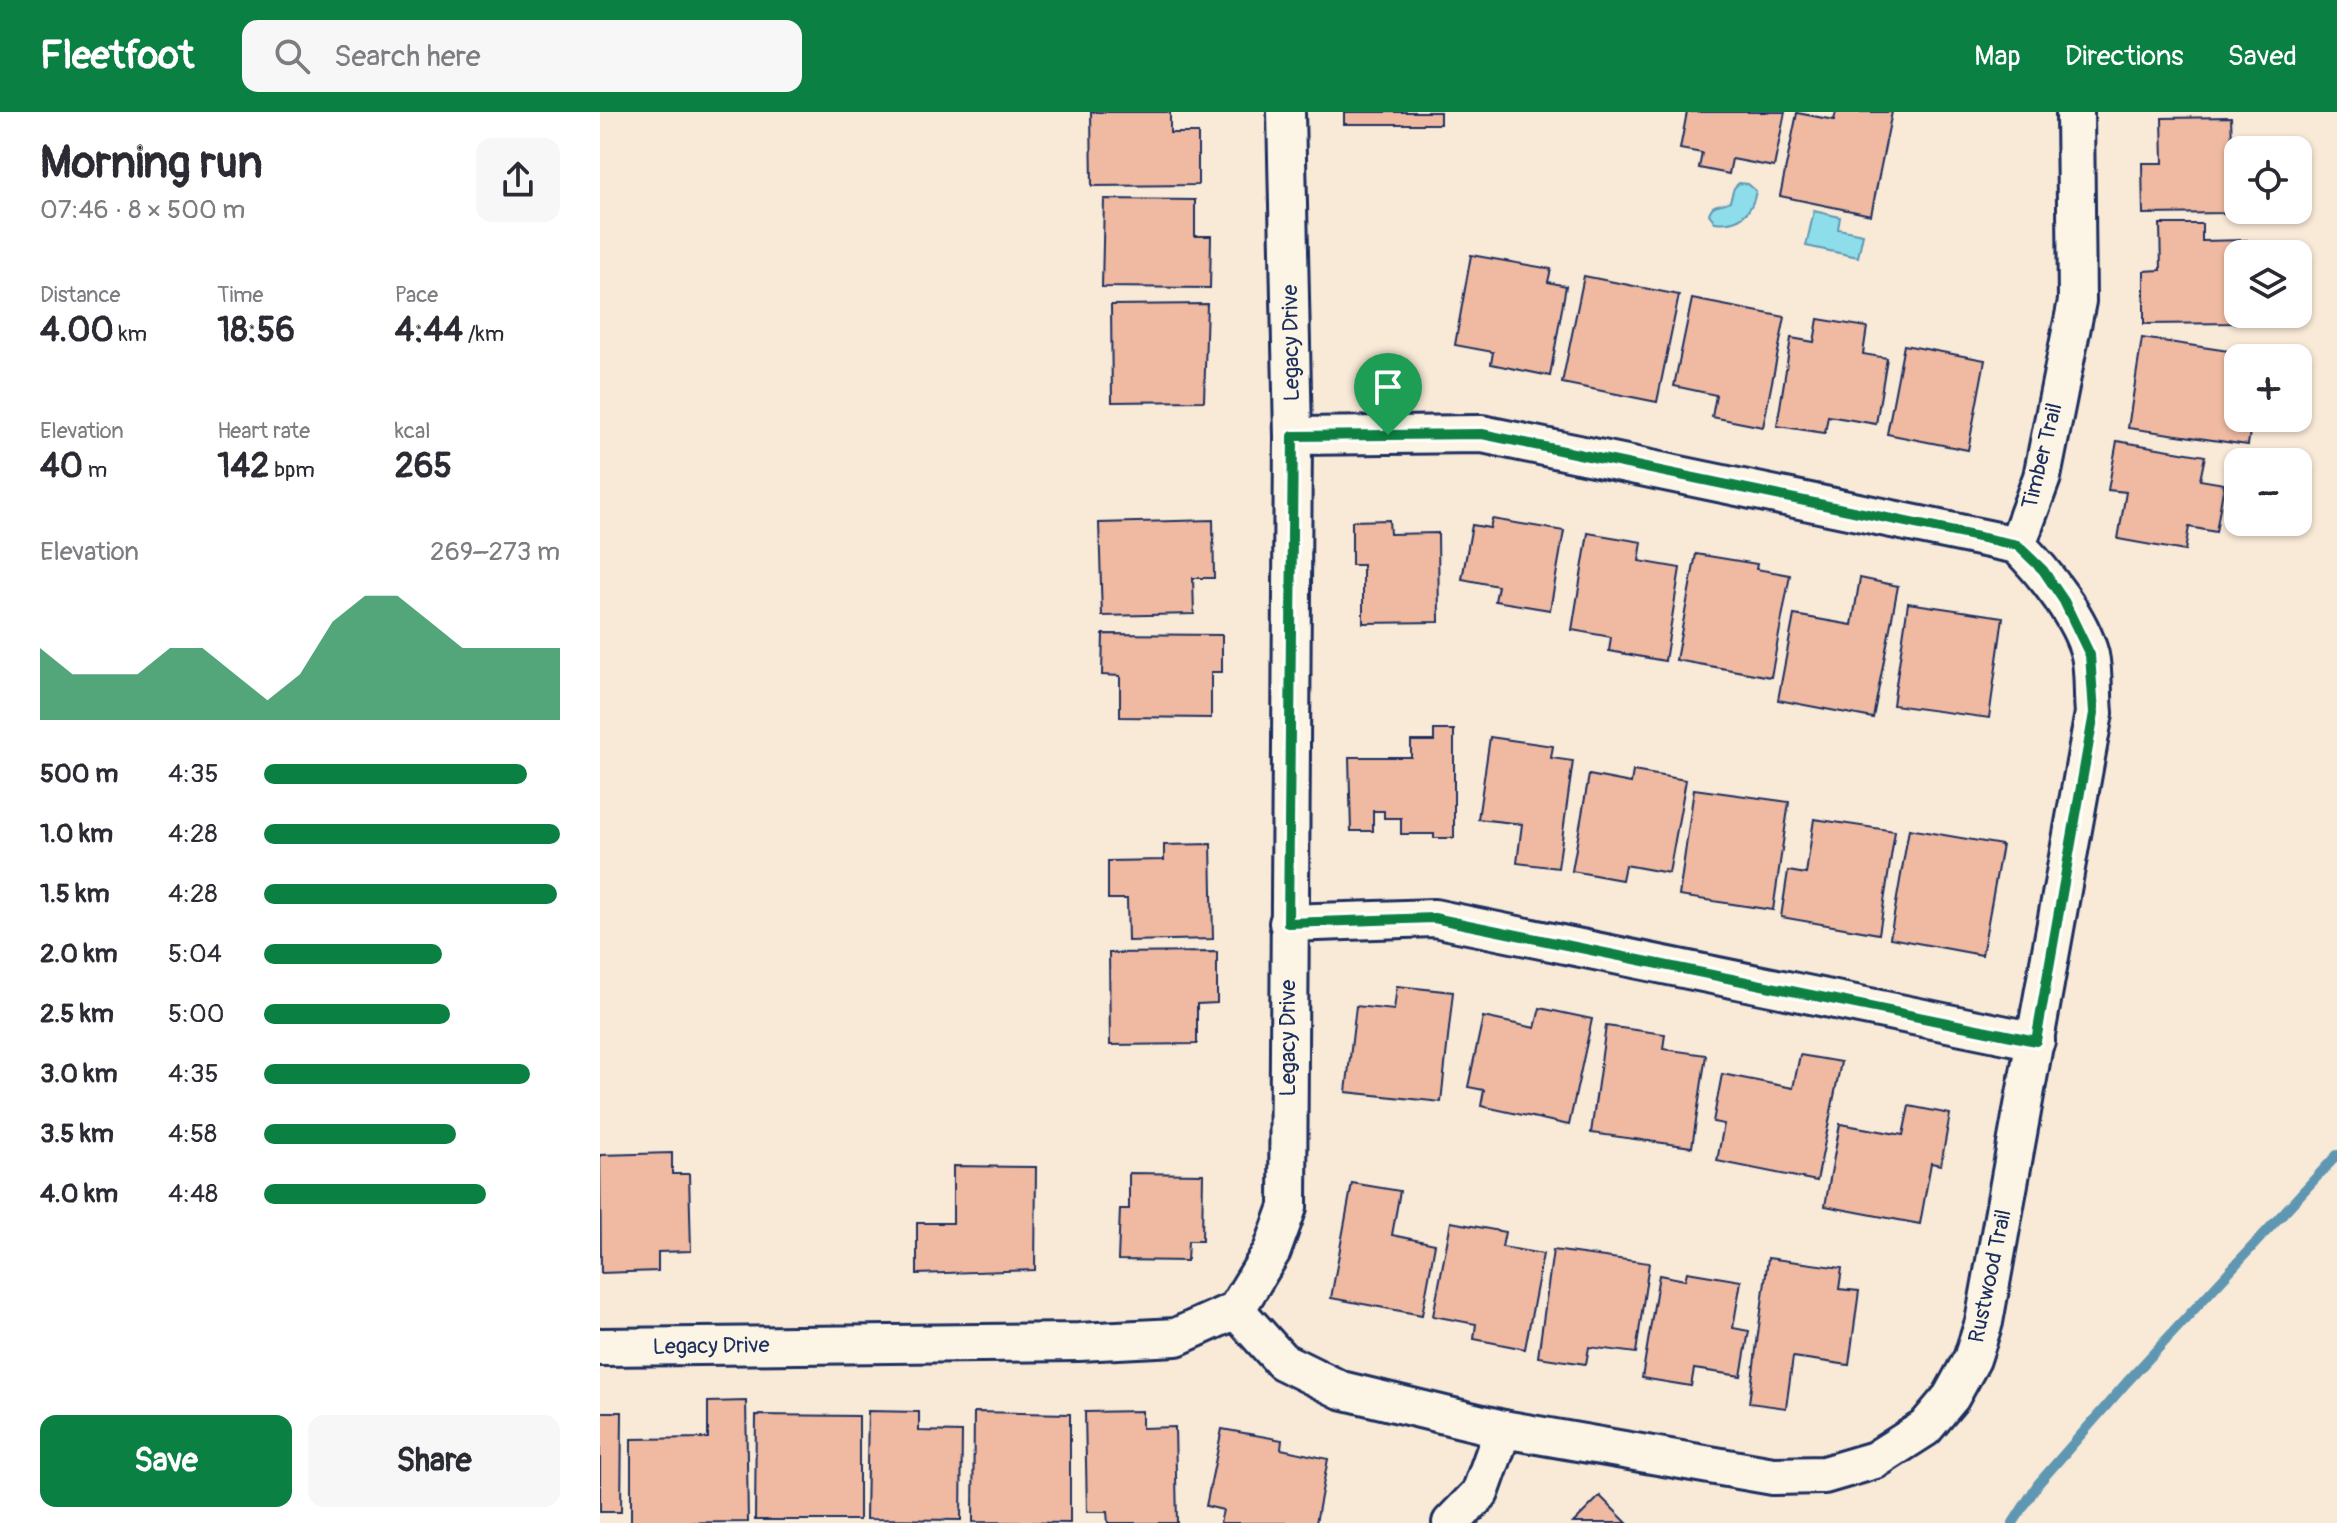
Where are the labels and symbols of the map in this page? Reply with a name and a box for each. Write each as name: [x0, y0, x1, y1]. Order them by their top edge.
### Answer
street label: Legacy Drive: [1276, 284, 1306, 402]
pin: [1354, 353, 1422, 435]
street label: Timber Trail: [2015, 400, 2069, 512]
street label: Legacy Drive: [1274, 979, 1302, 1096]
street label: Rustwood Trail: [1962, 1207, 2018, 1345]
street label: Legacy Drive: [652, 1331, 770, 1361]

